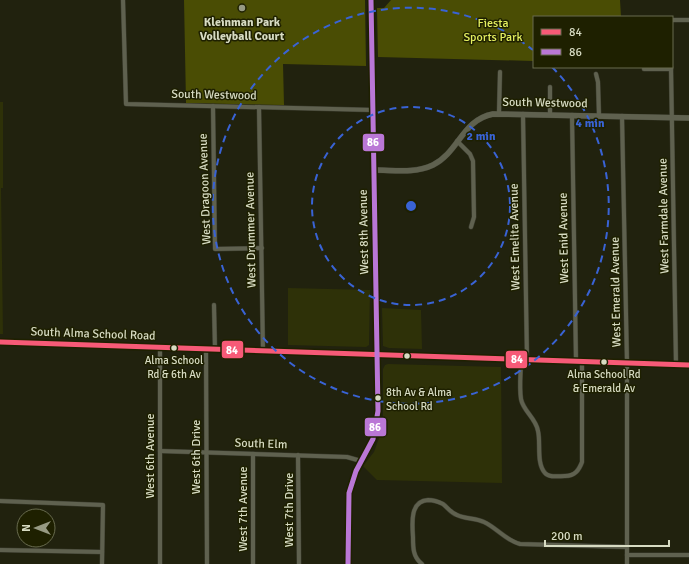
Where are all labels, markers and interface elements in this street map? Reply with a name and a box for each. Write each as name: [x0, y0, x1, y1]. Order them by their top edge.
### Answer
marker: Kleinman Park Volleyball Court: [237, 3, 247, 13]
place label: Kleinman Park Volleyball Court: [200, 15, 285, 44]
park label: Fiesta Sports Park: [463, 16, 523, 45]
legend: [533, 16, 673, 68]
text: 84: [569, 25, 582, 40]
text: 86: [569, 45, 582, 60]
street label: South Westwood: [171, 87, 257, 103]
street label: South Westwood: [502, 95, 588, 111]
text: 4 min: [576, 116, 605, 131]
text: 2 min: [467, 129, 496, 144]
street label: West Dragoon Avenue: [196, 133, 214, 245]
line badge: 86: [362, 133, 385, 152]
text: 86: [367, 136, 379, 149]
street label: West Farmdale Avenue: [655, 158, 673, 274]
street label: West Drummer Avenue: [242, 172, 260, 288]
street label: West Emelita Avenue: [507, 183, 523, 291]
street label: West 8th Avenue: [356, 189, 372, 275]
street label: West Enid Avenue: [556, 192, 572, 284]
centre of rings: [404, 199, 418, 213]
street label: West Emerald Avenue: [608, 237, 624, 347]
street label: South Alma School Road: [30, 324, 156, 344]
line badge: 84: [221, 340, 244, 359]
marker: Alma School Rd & 6th Av: [169, 343, 179, 353]
text: 84: [226, 344, 238, 357]
line badge: 84: [505, 350, 528, 369]
unlabelled marker: [402, 351, 412, 361]
text: 84: [511, 353, 523, 366]
place label: Alma School Rd & 6th Av: [145, 354, 203, 381]
marker: Alma School Rd & Emerald Av: [599, 357, 609, 367]
place label: Alma School Rd & Emerald Av: [567, 368, 641, 395]
place label: 8th Av & Alma School Rd: [386, 386, 452, 413]
marker: 8th Av & Alma School Rd: [373, 393, 383, 403]
street label: West 6th Avenue: [143, 413, 158, 499]
line badge: 86: [364, 417, 387, 437]
street label: West 6th Drive: [189, 420, 204, 494]
text: 86: [369, 421, 381, 434]
street label: South Elm: [234, 436, 288, 452]
street label: West 7th Avenue: [236, 466, 251, 552]
street label: West 7th Drive: [282, 473, 297, 547]
north arrow: [16, 508, 56, 548]
scale bar: [545, 522, 669, 548]
text: N: [20, 524, 33, 532]
text: 200 m: [551, 529, 583, 544]

